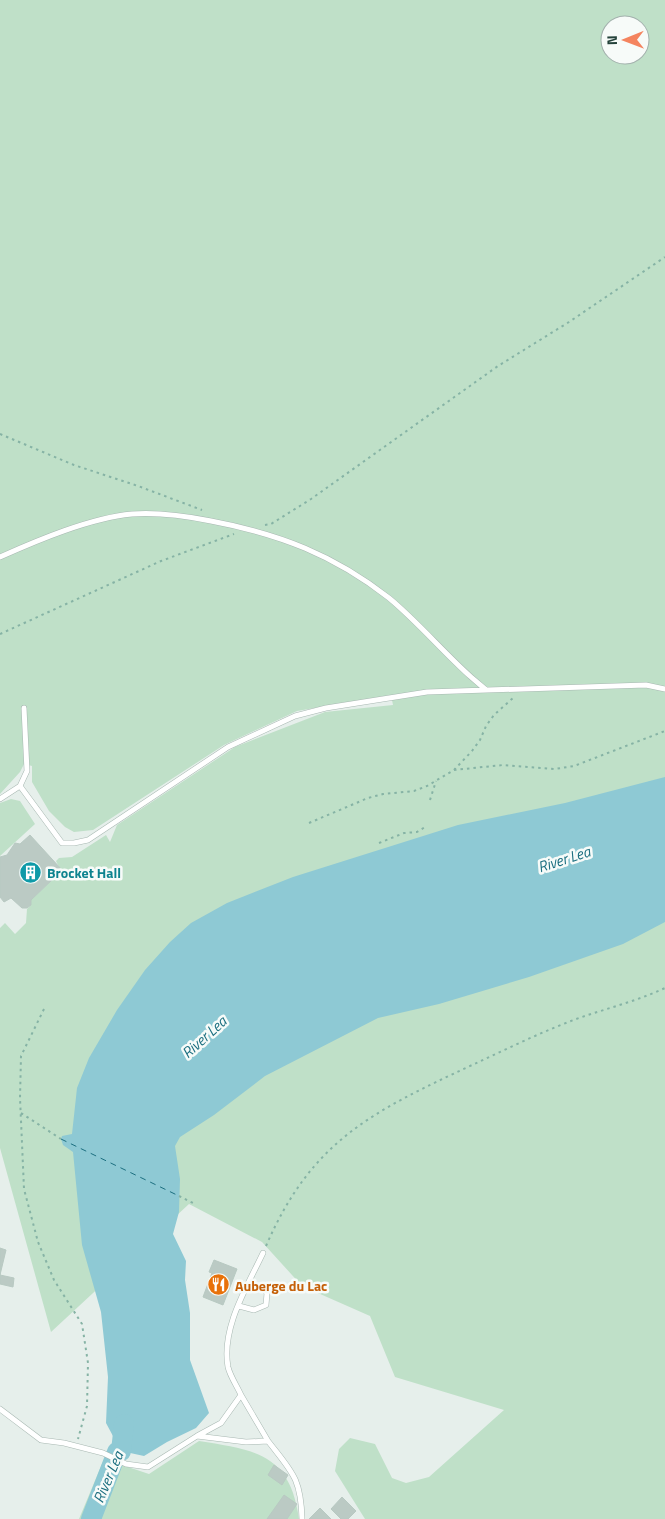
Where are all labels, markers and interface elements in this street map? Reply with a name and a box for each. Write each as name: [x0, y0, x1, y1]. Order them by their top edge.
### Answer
north arrow: [600, 15, 650, 65]
text: N: [601, 35, 622, 45]
water label: River Lea: [535, 839, 595, 878]
building icon: Brocket Hall: [19, 860, 43, 884]
place label: Brocket Hall: [47, 862, 121, 883]
water label: River Lea: [176, 1009, 233, 1064]
restaurant icon: Auberge du Lac: [207, 1273, 231, 1297]
place label: Auberge du Lac: [235, 1275, 327, 1296]
water label: River Lea: [87, 1446, 130, 1506]

